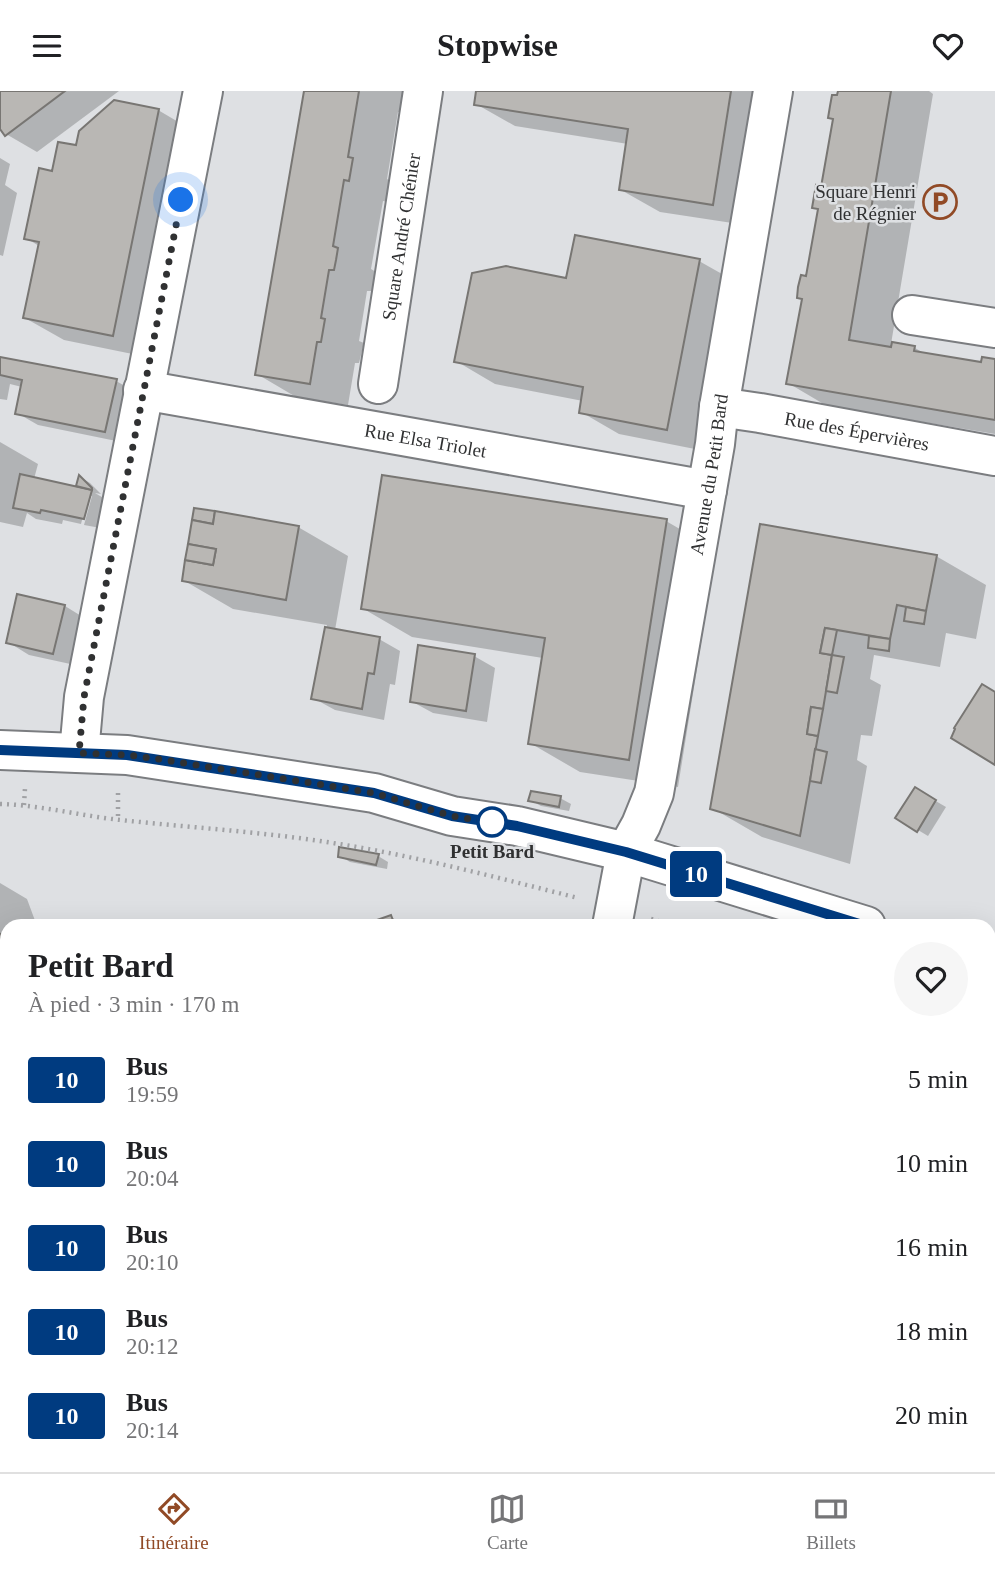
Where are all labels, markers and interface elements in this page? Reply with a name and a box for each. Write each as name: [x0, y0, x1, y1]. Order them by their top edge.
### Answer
icon: menu: [28, 27, 66, 65]
text: Stopwise: [437, 27, 558, 63]
icon: heart: [929, 27, 967, 65]
street label: Square André Chénier: [377, 151, 424, 322]
place label: Square Henri de Régnier: [815, 181, 917, 224]
your location: [163, 182, 198, 217]
parking icon: Square Henri de Régnier: [921, 183, 959, 221]
street label: Avenue du Petit Bard: [685, 392, 732, 557]
street label: Rue des Épervières: [783, 407, 931, 454]
street label: Rue Elsa Triolet: [363, 419, 489, 461]
marker: Petit Bard: [477, 807, 507, 837]
place label: Petit Bard: [450, 841, 534, 862]
line badge: 10: [664, 851, 728, 897]
text: 10: [684, 861, 708, 887]
button: heart: [894, 942, 968, 1016]
text: Petit Bard: [28, 948, 174, 984]
text: À pied · 3 min · 170 m: [28, 992, 239, 1017]
text: Bus: [126, 1052, 168, 1081]
text: 5 min: [908, 1065, 968, 1094]
text: 10: [55, 1067, 79, 1093]
text: 19:59: [126, 1082, 178, 1107]
text: Bus: [126, 1136, 168, 1165]
text: 10 min: [895, 1149, 968, 1178]
text: 10: [55, 1151, 79, 1177]
text: 20:04: [126, 1166, 178, 1191]
text: Bus: [126, 1220, 168, 1249]
text: 16 min: [895, 1233, 968, 1262]
text: 10: [55, 1235, 79, 1261]
text: 20:10: [126, 1250, 178, 1275]
text: Bus: [126, 1304, 168, 1333]
text: 18 min: [895, 1317, 968, 1346]
text: 10: [55, 1319, 79, 1345]
text: 20:12: [126, 1334, 178, 1359]
text: Bus: [126, 1388, 168, 1417]
text: 20 min: [895, 1401, 968, 1430]
text: 10: [55, 1403, 79, 1429]
text: 20:14: [126, 1418, 178, 1443]
tab: Itinéraire: [139, 1490, 209, 1554]
tab: Carte: [487, 1490, 528, 1554]
tab: Billets: [806, 1490, 856, 1554]

